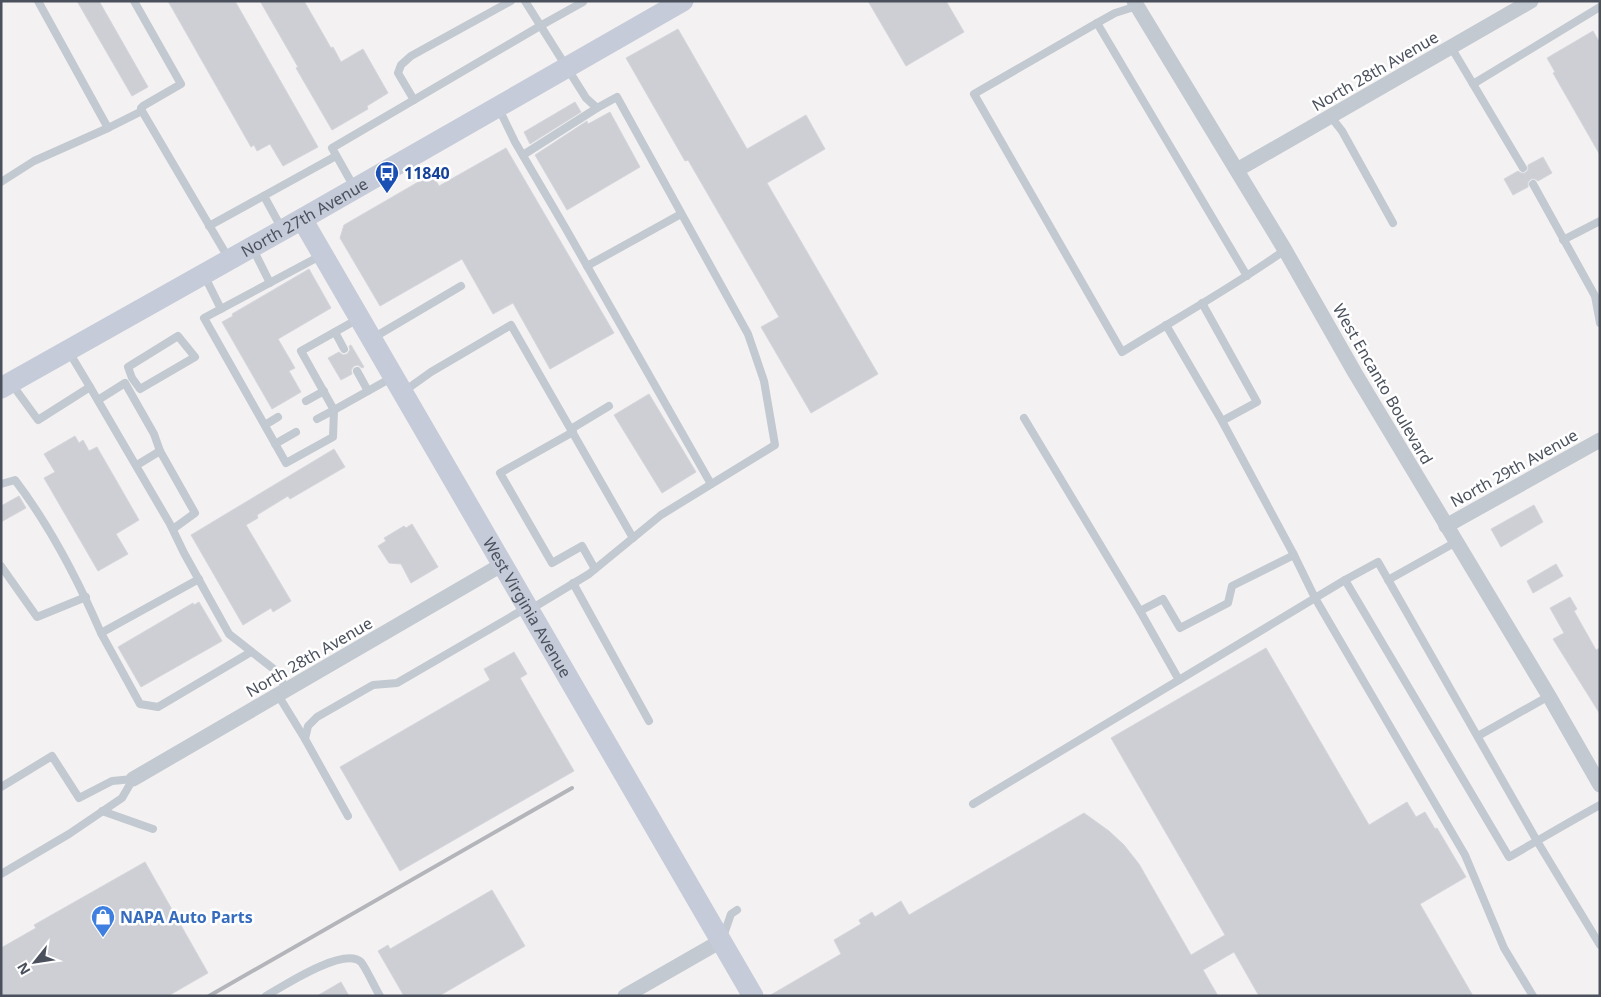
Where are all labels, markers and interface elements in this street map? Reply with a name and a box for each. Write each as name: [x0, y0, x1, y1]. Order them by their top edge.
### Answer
street label: North 28th Avenue: [1308, 26, 1442, 116]
bus stop icon: 11840: [374, 160, 400, 194]
place label: 11840: [404, 162, 450, 184]
street label: North 27th Avenue: [237, 173, 372, 262]
street label: West Encanto Boulevard: [1328, 300, 1438, 468]
street label: North 29th Avenue: [1446, 424, 1582, 512]
street label: West Virginia Avenue: [478, 533, 577, 682]
street label: North 28th Avenue: [242, 612, 376, 702]
shop icon: NAPA Auto Parts: [90, 904, 116, 938]
place label: NAPA Auto Parts: [120, 906, 253, 928]
north arrow: [10, 937, 60, 987]
text: N: [12, 959, 34, 978]

